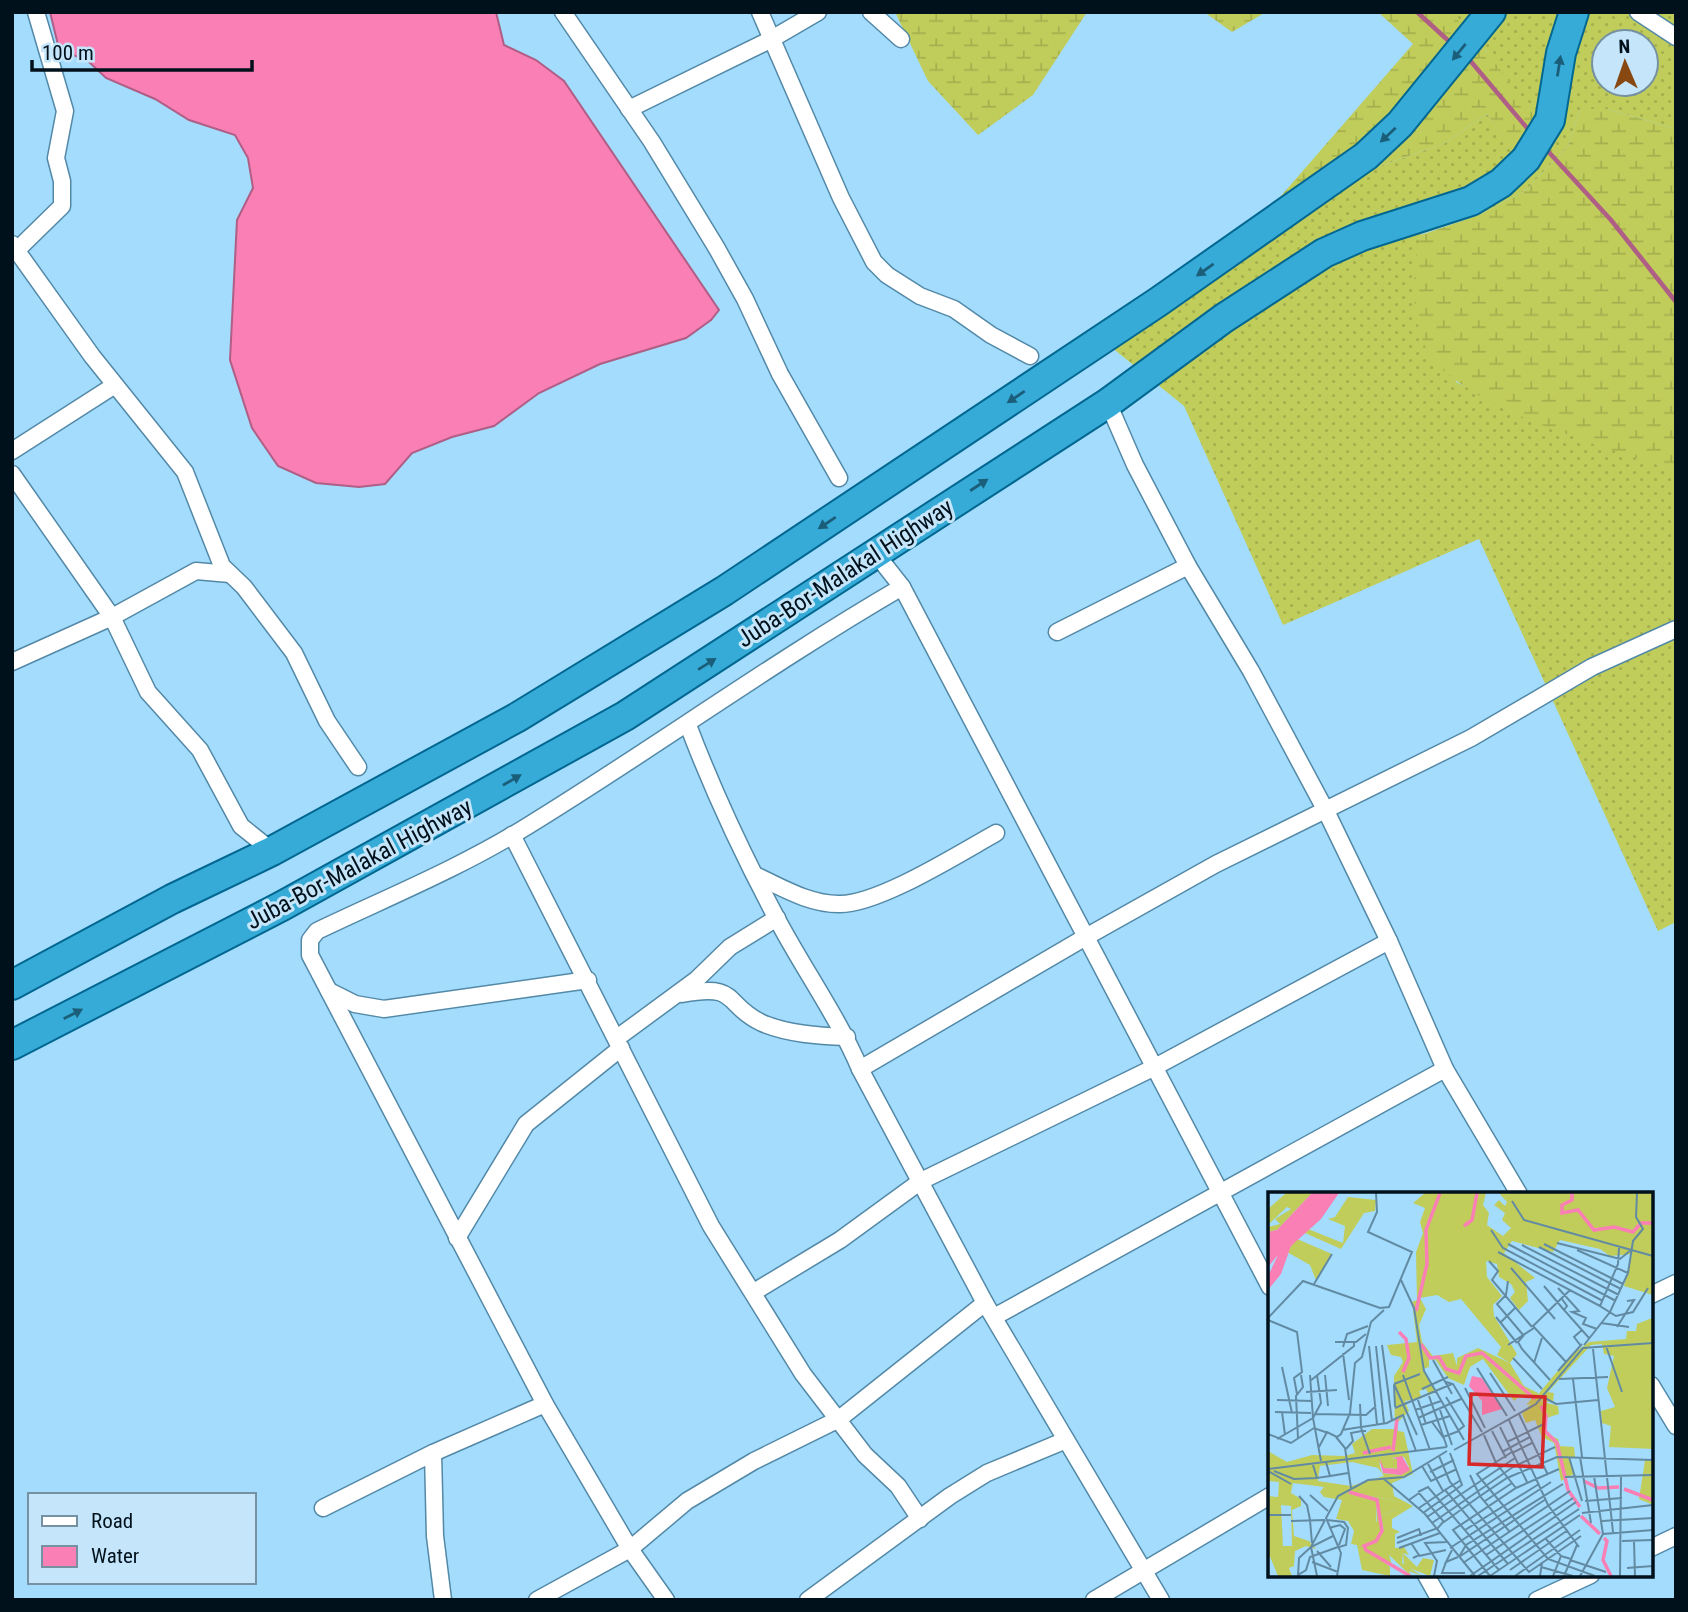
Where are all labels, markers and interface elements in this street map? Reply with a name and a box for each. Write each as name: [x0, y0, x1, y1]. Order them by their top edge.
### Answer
scale bar: [32, 28, 252, 72]
north arrow: [1590, 28, 1660, 98]
text: N: [1618, 35, 1631, 58]
text: 100 m: [42, 41, 94, 65]
one-way arrow: [1451, 43, 1466, 61]
one-way arrow: [1554, 54, 1565, 76]
one-way arrow: [1380, 127, 1397, 143]
one-way arrow: [1196, 263, 1214, 277]
one-way arrow: [1006, 390, 1026, 403]
one-way arrow: [969, 478, 988, 491]
street label: Juba-Bor-Malakal Highway: [732, 493, 958, 653]
one-way arrow: [817, 516, 837, 529]
one-way arrow: [697, 657, 716, 670]
one-way arrow: [502, 774, 521, 786]
street label: Juba-Bor-Malakal Highway: [241, 793, 477, 935]
one-way arrow: [63, 1008, 83, 1019]
inset map: [1268, 1192, 1653, 1577]
legend: [28, 1493, 256, 1584]
text: Road: [91, 1509, 133, 1533]
text: Water: [91, 1544, 139, 1568]

